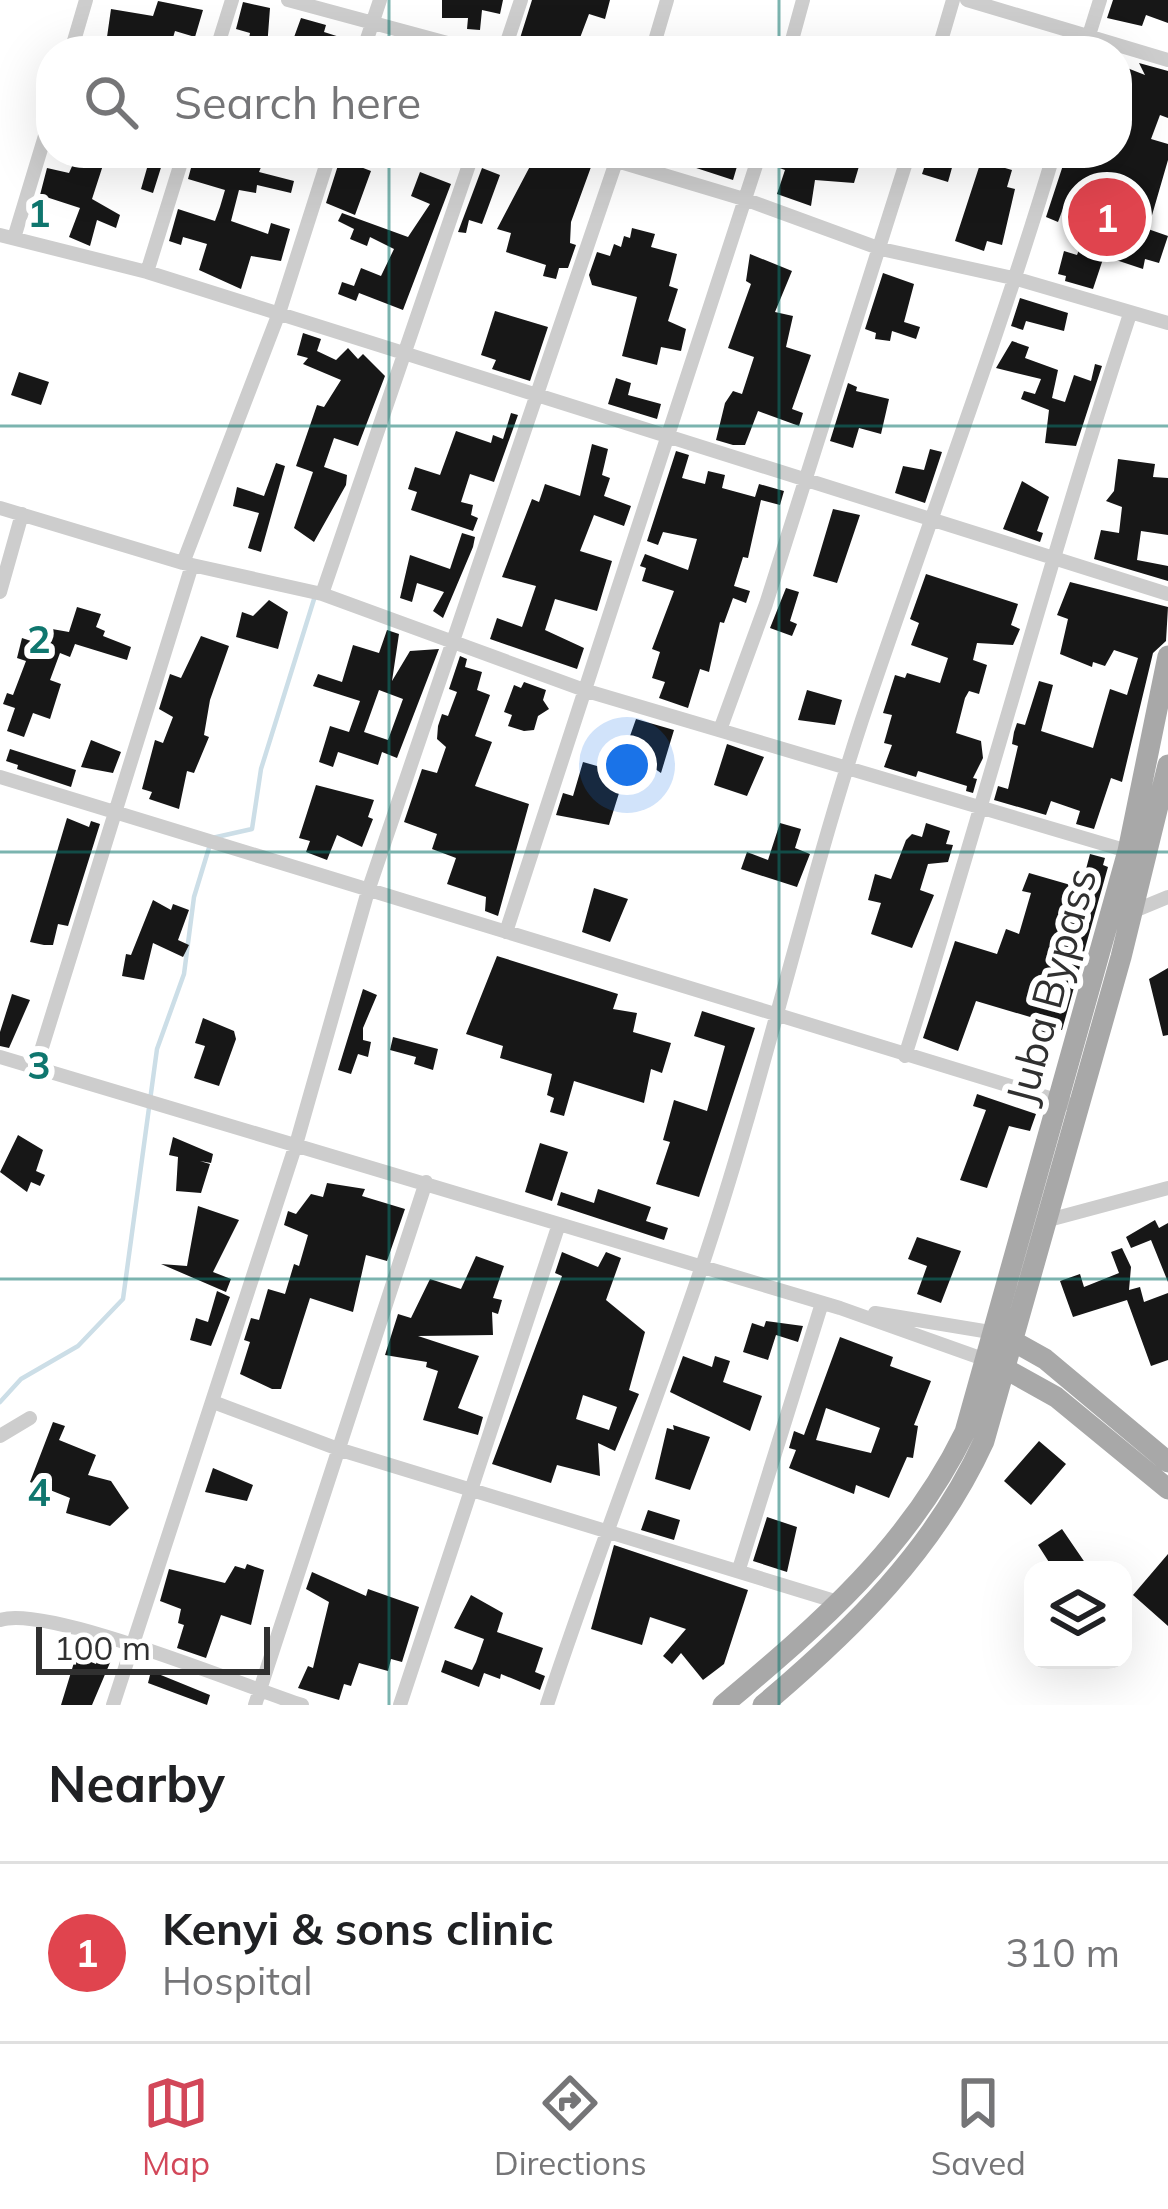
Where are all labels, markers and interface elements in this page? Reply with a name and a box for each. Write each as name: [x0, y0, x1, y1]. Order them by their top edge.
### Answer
search box: [36, 36, 1132, 168]
icon: search: [78, 69, 144, 135]
text: Search here: [174, 74, 421, 130]
pin: 1: [1068, 172, 1146, 262]
text: 1: [27, 188, 51, 237]
text: 2: [27, 614, 51, 663]
your location: [597, 735, 657, 795]
street label: Juba Bypass: [994, 862, 1107, 1110]
text: 3: [27, 1040, 51, 1089]
text: 4: [27, 1467, 51, 1516]
map controls: [1024, 1561, 1132, 1669]
button: layers: [1024, 1561, 1132, 1669]
scale bar: [36, 1621, 270, 1674]
text: 100 m: [54, 1627, 151, 1668]
text: Nearby: [48, 1751, 225, 1815]
text: Kenyi & sons clinic: [162, 1900, 554, 1956]
text: 1: [75, 1928, 99, 1977]
text: 310 m: [1005, 1928, 1120, 1977]
text: Hospital: [162, 1956, 313, 2005]
tab: Map: [142, 2070, 210, 2183]
tab: Directions: [494, 2070, 647, 2183]
tab: Saved: [931, 2070, 1026, 2183]

